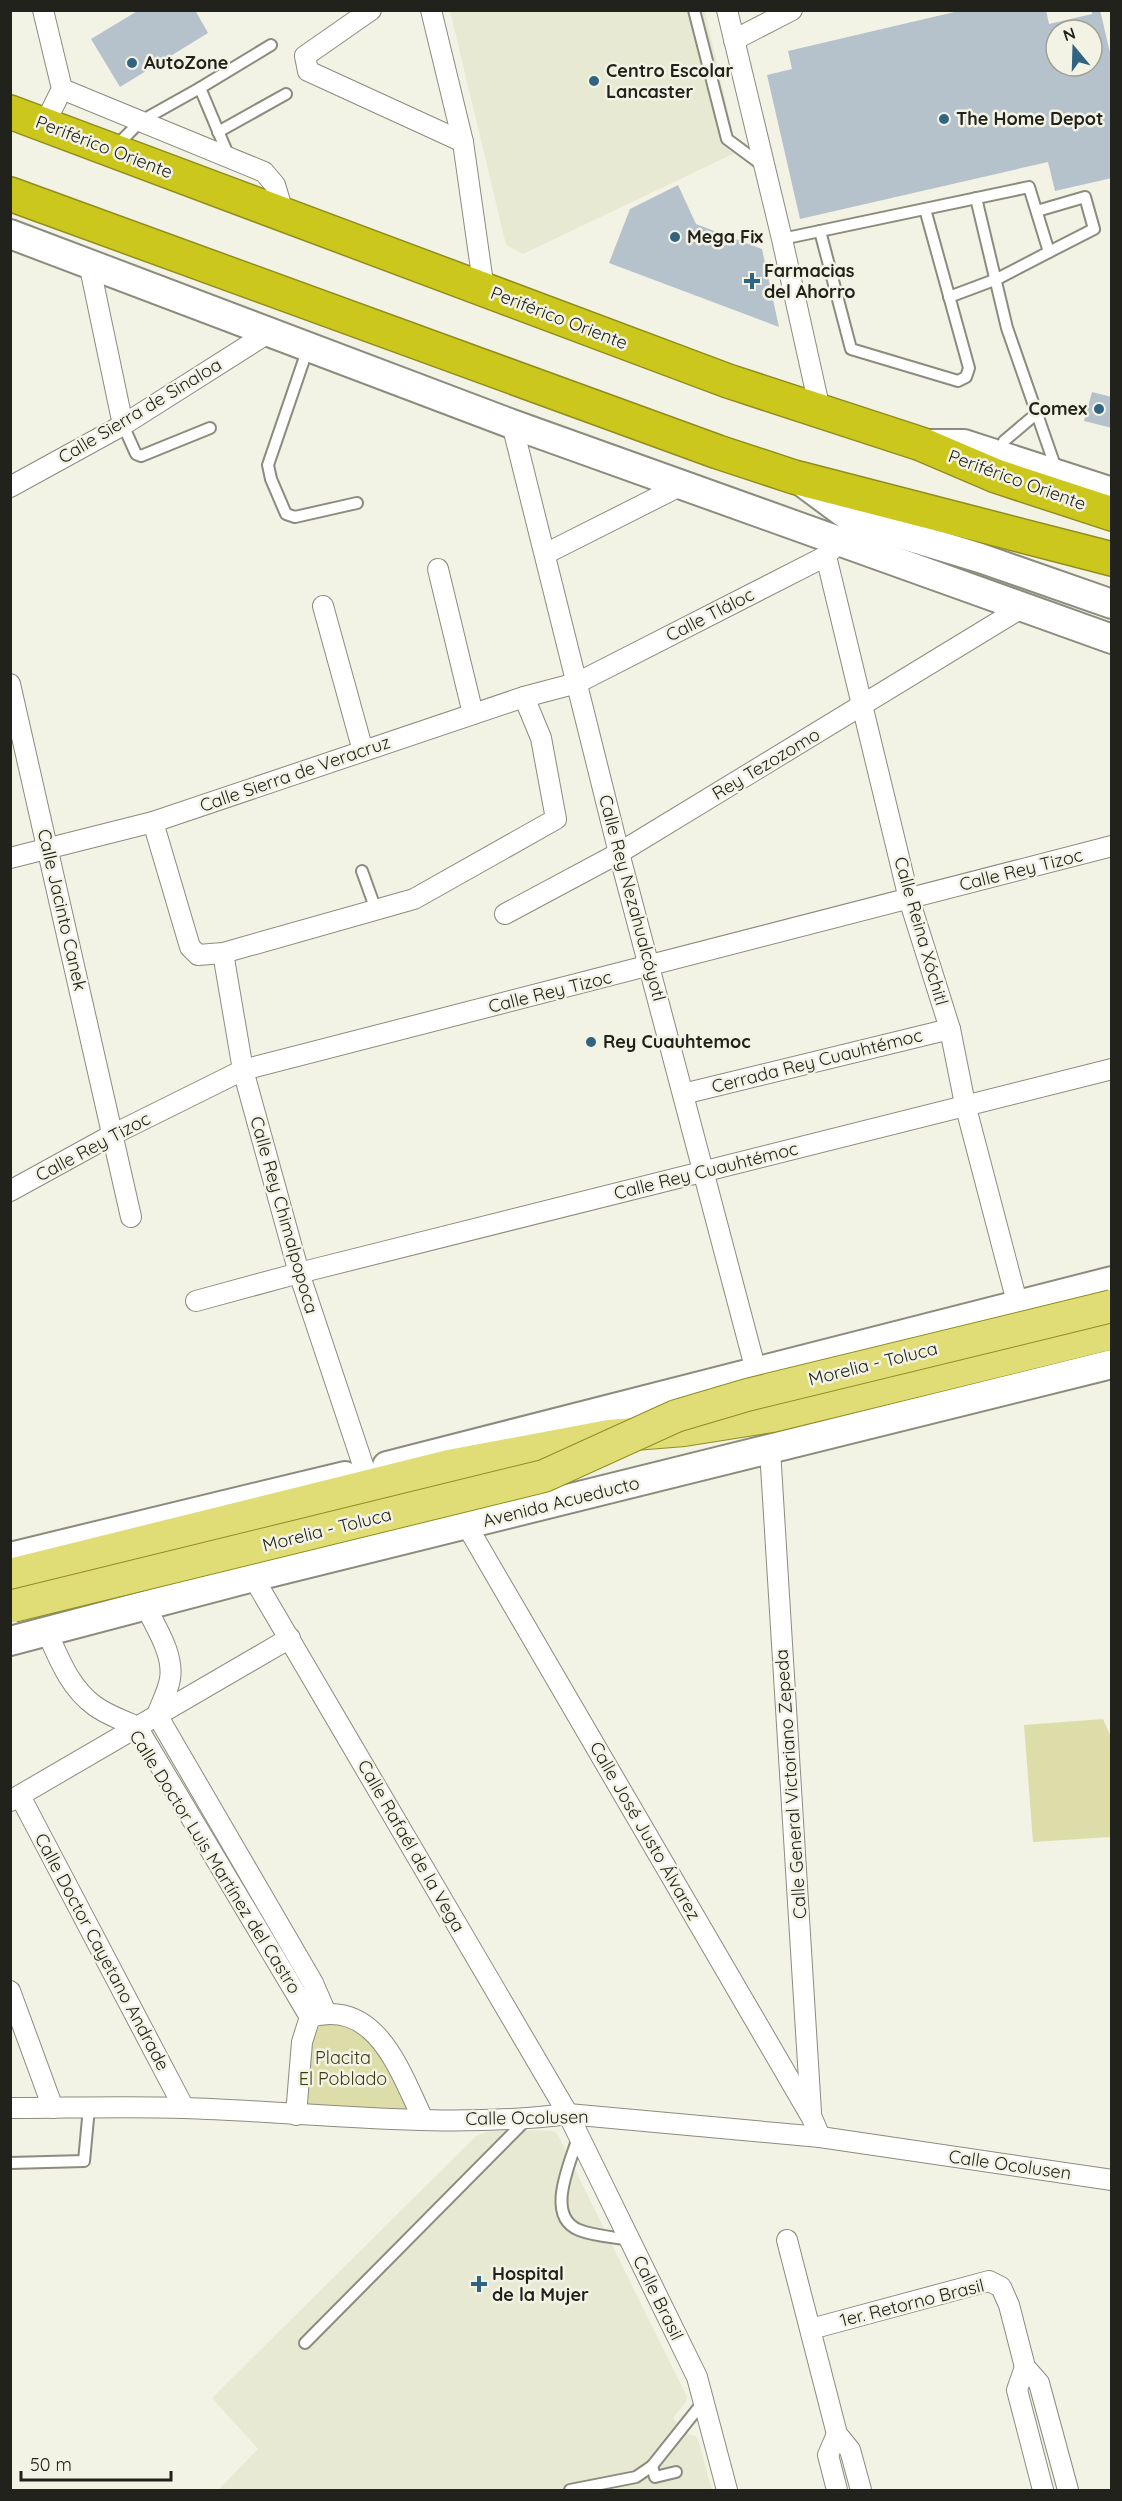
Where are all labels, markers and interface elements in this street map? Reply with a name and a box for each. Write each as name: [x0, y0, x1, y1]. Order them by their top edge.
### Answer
north arrow: [1044, 18, 1104, 78]
text: N: [1060, 22, 1078, 45]
place label: AutoZone: [144, 51, 228, 74]
marker: AutoZone: [125, 56, 139, 70]
place label: Centro Escolar Lancaster: [606, 59, 733, 103]
marker: Centro Escolar Lancaster: [587, 74, 601, 88]
place label: The Home Depot: [956, 107, 1103, 130]
street label: Periférico Oriente: [33, 110, 176, 183]
marker: The Home Depot: [937, 112, 951, 126]
place label: Mega Fix: [687, 225, 763, 248]
marker: Mega Fix: [668, 230, 682, 244]
place label: Farmacias del Ahorro: [764, 259, 856, 303]
marker: Farmacias del Ahorro: [745, 274, 759, 288]
street label: Periférico Oriente: [488, 281, 631, 354]
street label: Calle Sierra de Sinaloa: [54, 353, 226, 468]
place label: Comex: [1029, 397, 1087, 420]
marker: Comex: [1092, 402, 1106, 416]
street label: Periférico Oriente: [945, 444, 1089, 515]
street label: Calle Tláloc: [662, 583, 758, 647]
street label: Rey Tezozomo: [708, 722, 824, 805]
street label: Calle Sierra de Veracruz: [197, 730, 393, 817]
street label: Calle Rey Nezahualcóyotl: [594, 792, 671, 1004]
street label: Calle Jacinto Canek: [33, 827, 92, 993]
street label: Calle Rey Tizoc: [957, 843, 1085, 896]
street label: Calle Reina Xóchitl: [889, 854, 954, 1008]
street label: Calle Rey Tizoc: [486, 965, 614, 1018]
street label: Cerrada Rey Cuauhtémoc: [709, 1023, 925, 1098]
place label: Rey Cuauhtemoc: [603, 1030, 751, 1053]
marker: Rey Cuauhtemoc: [584, 1035, 598, 1049]
street label: Calle Rey Tizoc: [32, 1107, 154, 1186]
street label: Calle Rey Chimalpopoca: [245, 1114, 324, 1316]
street label: Calle Rey Cuauhtémoc: [611, 1136, 800, 1205]
street label: Morelia - Toluca: [806, 1336, 940, 1391]
street label: Avenida Acueducto: [480, 1471, 642, 1532]
street label: Morelia - Toluca: [260, 1502, 394, 1557]
street label: Calle General Victoriano Zepeda: [770, 1648, 811, 1920]
street label: Calle Doctor Luis Martínez del Castro: [124, 1726, 306, 1998]
street label: Calle José Justo Álvarez: [585, 1737, 706, 1924]
street label: Calle Rafaél de la Vega: [353, 1756, 470, 1936]
street label: Calle Doctor Cayetano Andrade: [30, 1829, 175, 2074]
park label: Placita El Poblado: [299, 2046, 387, 2090]
street label: Calle Ocolusen: [465, 2105, 589, 2130]
street label: Calle Ocolusen: [947, 2145, 1073, 2184]
street label: Calle Brasil: [628, 2252, 689, 2344]
place label: Hospital de la Mujer: [492, 2262, 589, 2306]
street label: 1er. Retorno Brasil: [837, 2273, 986, 2332]
marker: Hospital de la Mujer: [470, 2275, 488, 2293]
scale bar: [21, 2444, 171, 2482]
text: 50 m: [30, 2453, 72, 2476]

